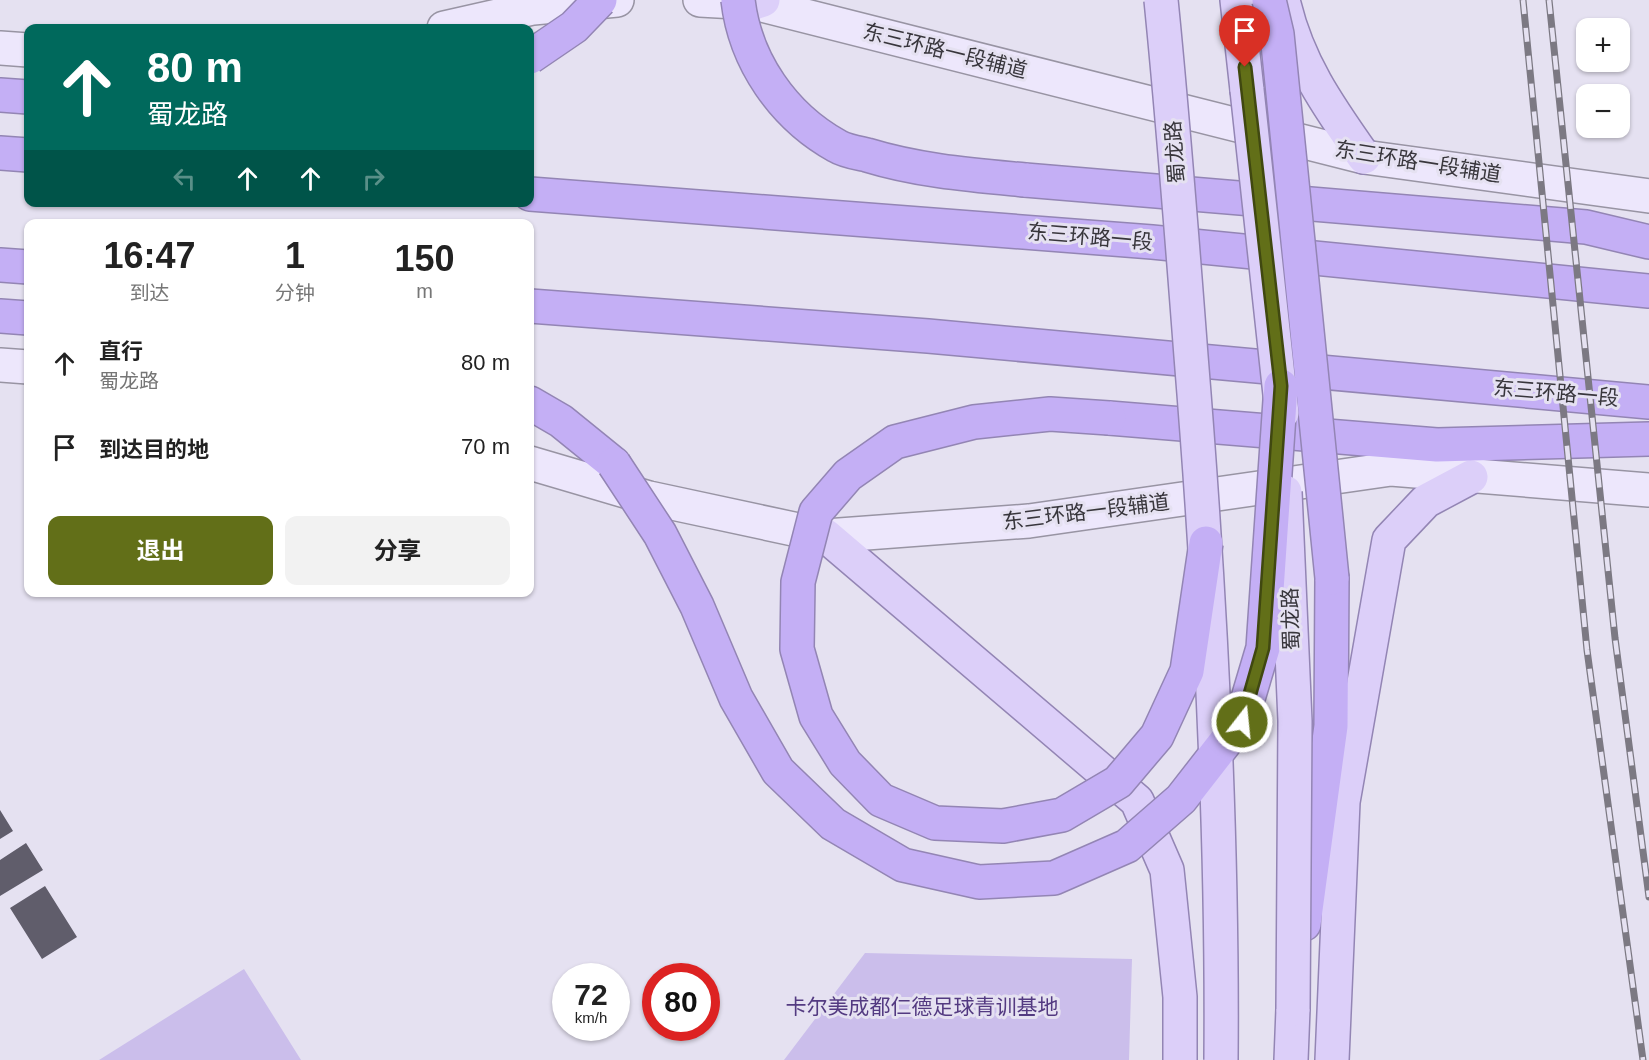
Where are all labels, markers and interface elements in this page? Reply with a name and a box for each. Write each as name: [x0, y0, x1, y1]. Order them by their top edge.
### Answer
pin: [1219, 5, 1270, 67]
icon: arrive: [1228, 14, 1261, 47]
map controls: [1576, 18, 1630, 138]
button: +: [1576, 18, 1630, 72]
street label: 东三环路一段辅道: [861, 19, 1029, 82]
text: 80 m: [147, 44, 243, 91]
icon: ahead: [48, 48, 126, 126]
button: −: [1576, 84, 1630, 138]
text: 蜀龙路: [147, 100, 228, 130]
street label: 蜀龙路: [1161, 120, 1188, 184]
street label: 东三环路一段辅道: [1333, 137, 1503, 186]
icon: left: [168, 162, 201, 195]
icon: ahead: [231, 162, 264, 195]
icon: ahead: [294, 162, 327, 195]
icon: right: [357, 162, 390, 195]
street label: 东三环路一段: [1026, 220, 1154, 253]
text: 16:47: [103, 235, 196, 276]
text: 1: [285, 235, 305, 276]
text: 150: [394, 238, 455, 279]
text: m: [416, 280, 433, 302]
text: 到达: [129, 282, 169, 304]
text: 分钟: [275, 282, 315, 304]
text: 直行: [99, 339, 143, 364]
icon: ahead: [48, 347, 81, 380]
text: 80 m: [461, 350, 510, 375]
text: 蜀龙路: [99, 370, 159, 392]
street label: 东三环路一段: [1492, 376, 1620, 409]
icon: arrive: [48, 431, 81, 464]
text: 70 m: [461, 434, 510, 459]
text: 到达目的地: [99, 437, 209, 462]
street label: 东三环路一段辅道: [1001, 490, 1171, 533]
button: 退出: [48, 516, 273, 585]
button: 分享: [285, 516, 510, 585]
street label: 蜀龙路: [1278, 587, 1303, 651]
position arrow: [1210, 690, 1274, 754]
speed limit sign: 80: [642, 963, 720, 1041]
text: 72: [574, 978, 608, 1011]
park label: 卡尔美成都仁德足球青训基地: [786, 995, 1059, 1018]
text: km/h: [575, 1009, 607, 1026]

